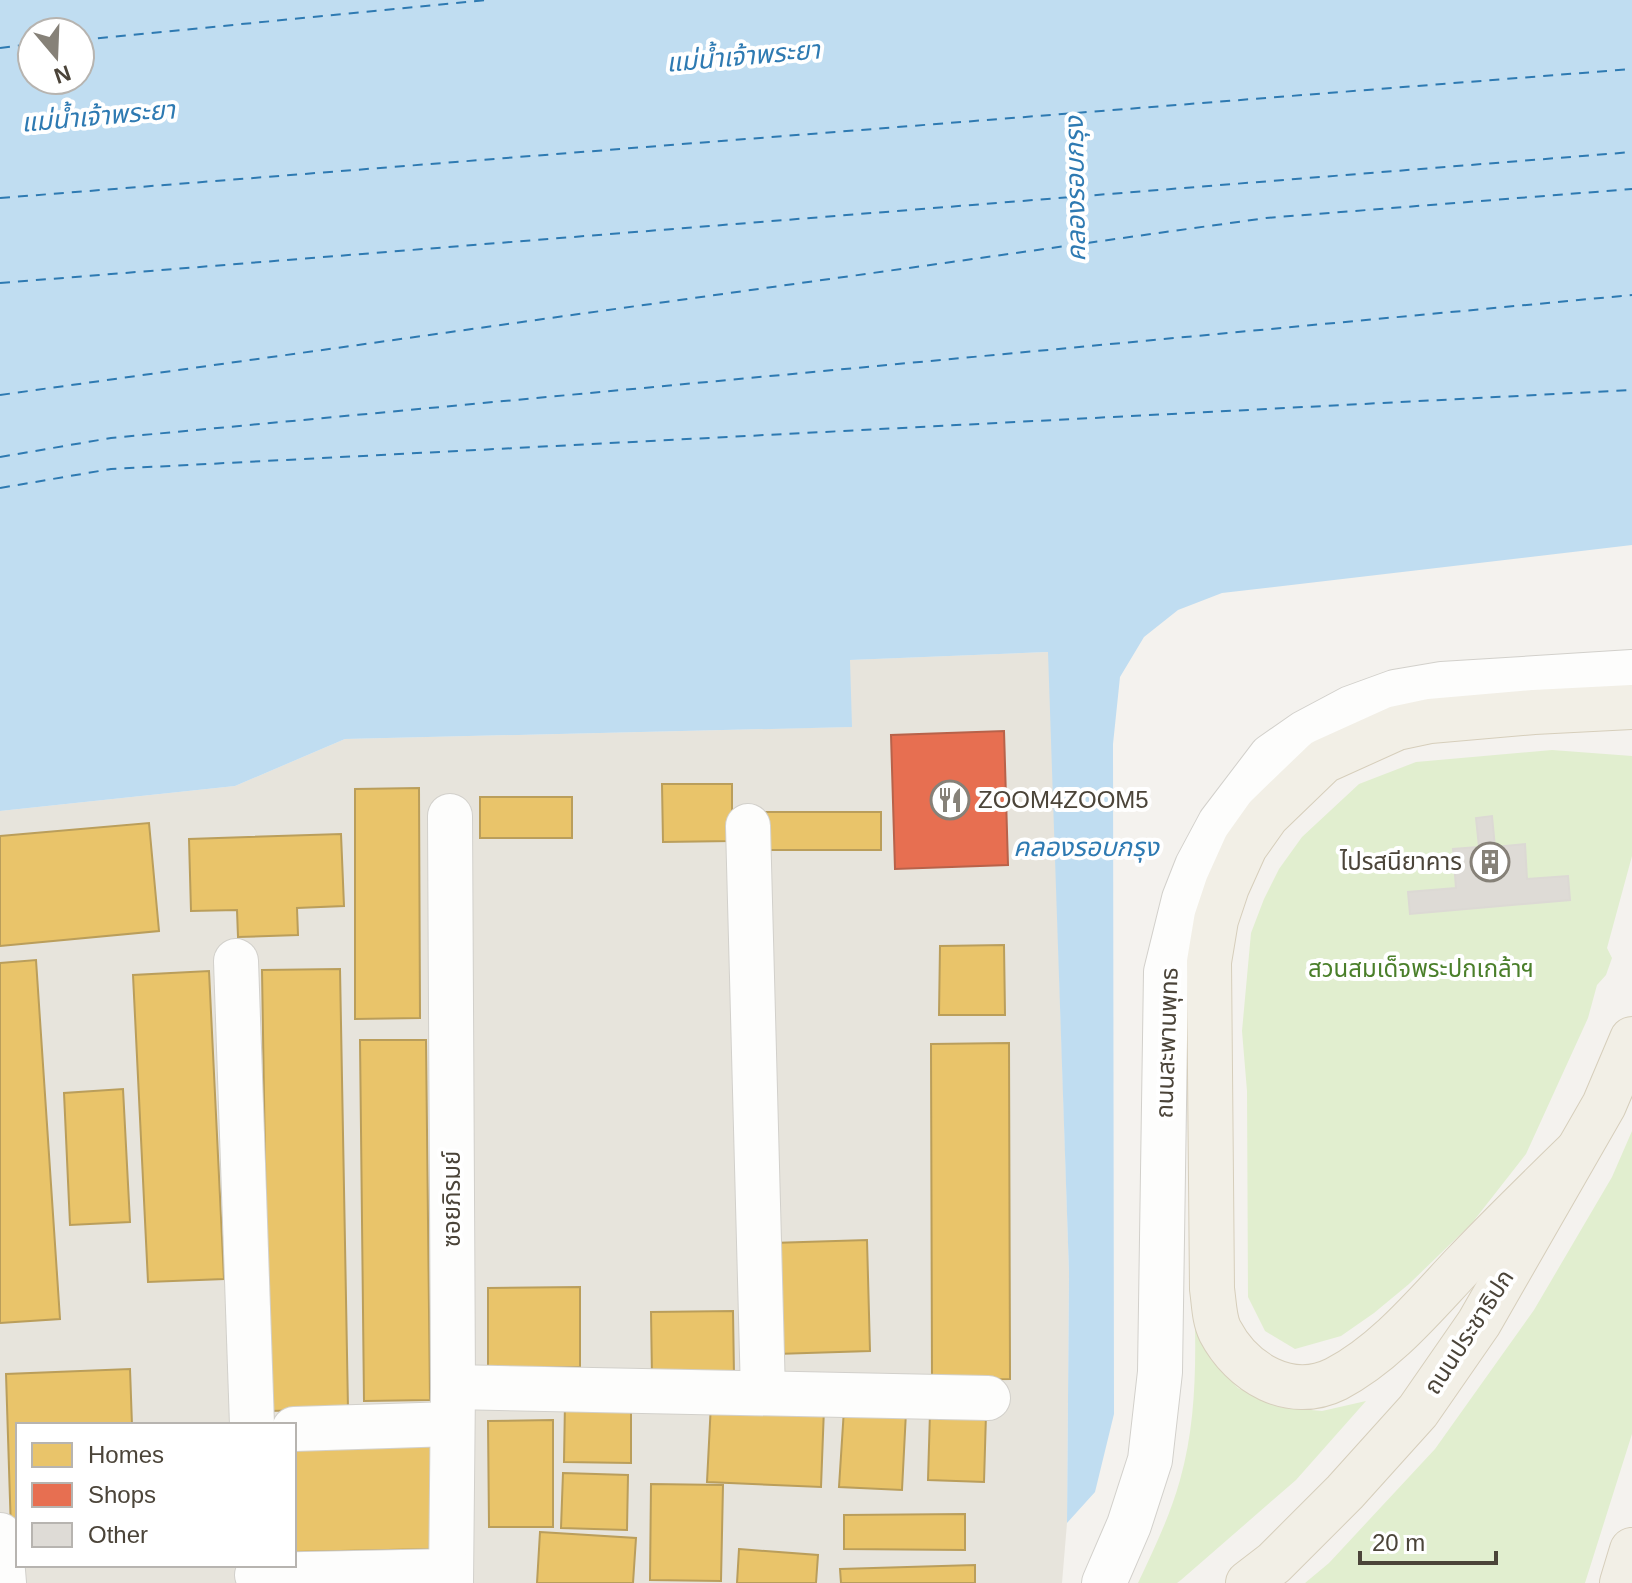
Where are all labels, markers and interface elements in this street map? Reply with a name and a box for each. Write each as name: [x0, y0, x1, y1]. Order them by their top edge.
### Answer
north arrow: [16, 16, 96, 96]
water label: แม่น้ำเจ้าพระยา: [665, 31, 822, 78]
text: N: [51, 60, 74, 89]
water label: แม่น้ำเจ้าพระยา: [20, 91, 177, 138]
water label: คลองรอบกรุง: [1059, 115, 1092, 262]
restaurant icon: ZOOM4ZOOM5: [929, 779, 971, 821]
place label: ZOOM4ZOOM5: [978, 786, 1149, 813]
water label: คลองรอบกรุง: [1013, 832, 1160, 863]
building icon: ไปรสนียาคาร: [1469, 841, 1511, 883]
place label: ไปรสนียาคาร: [1339, 848, 1462, 875]
park label: สวนสมเด็จพระปกเกล้าฯ: [1308, 955, 1534, 982]
street label: ถนนสะพานพุทธ: [1150, 967, 1185, 1119]
street label: ซอยภิรมย์: [438, 1151, 465, 1247]
street label: ถนนประชาธิปก: [1418, 1264, 1519, 1399]
legend: [16, 1423, 296, 1567]
text: Homes: [88, 1441, 164, 1468]
text: Shops: [88, 1481, 156, 1508]
scale bar: [1360, 1515, 1496, 1565]
text: Other: [88, 1521, 148, 1548]
text: 20 m: [1372, 1529, 1425, 1556]

